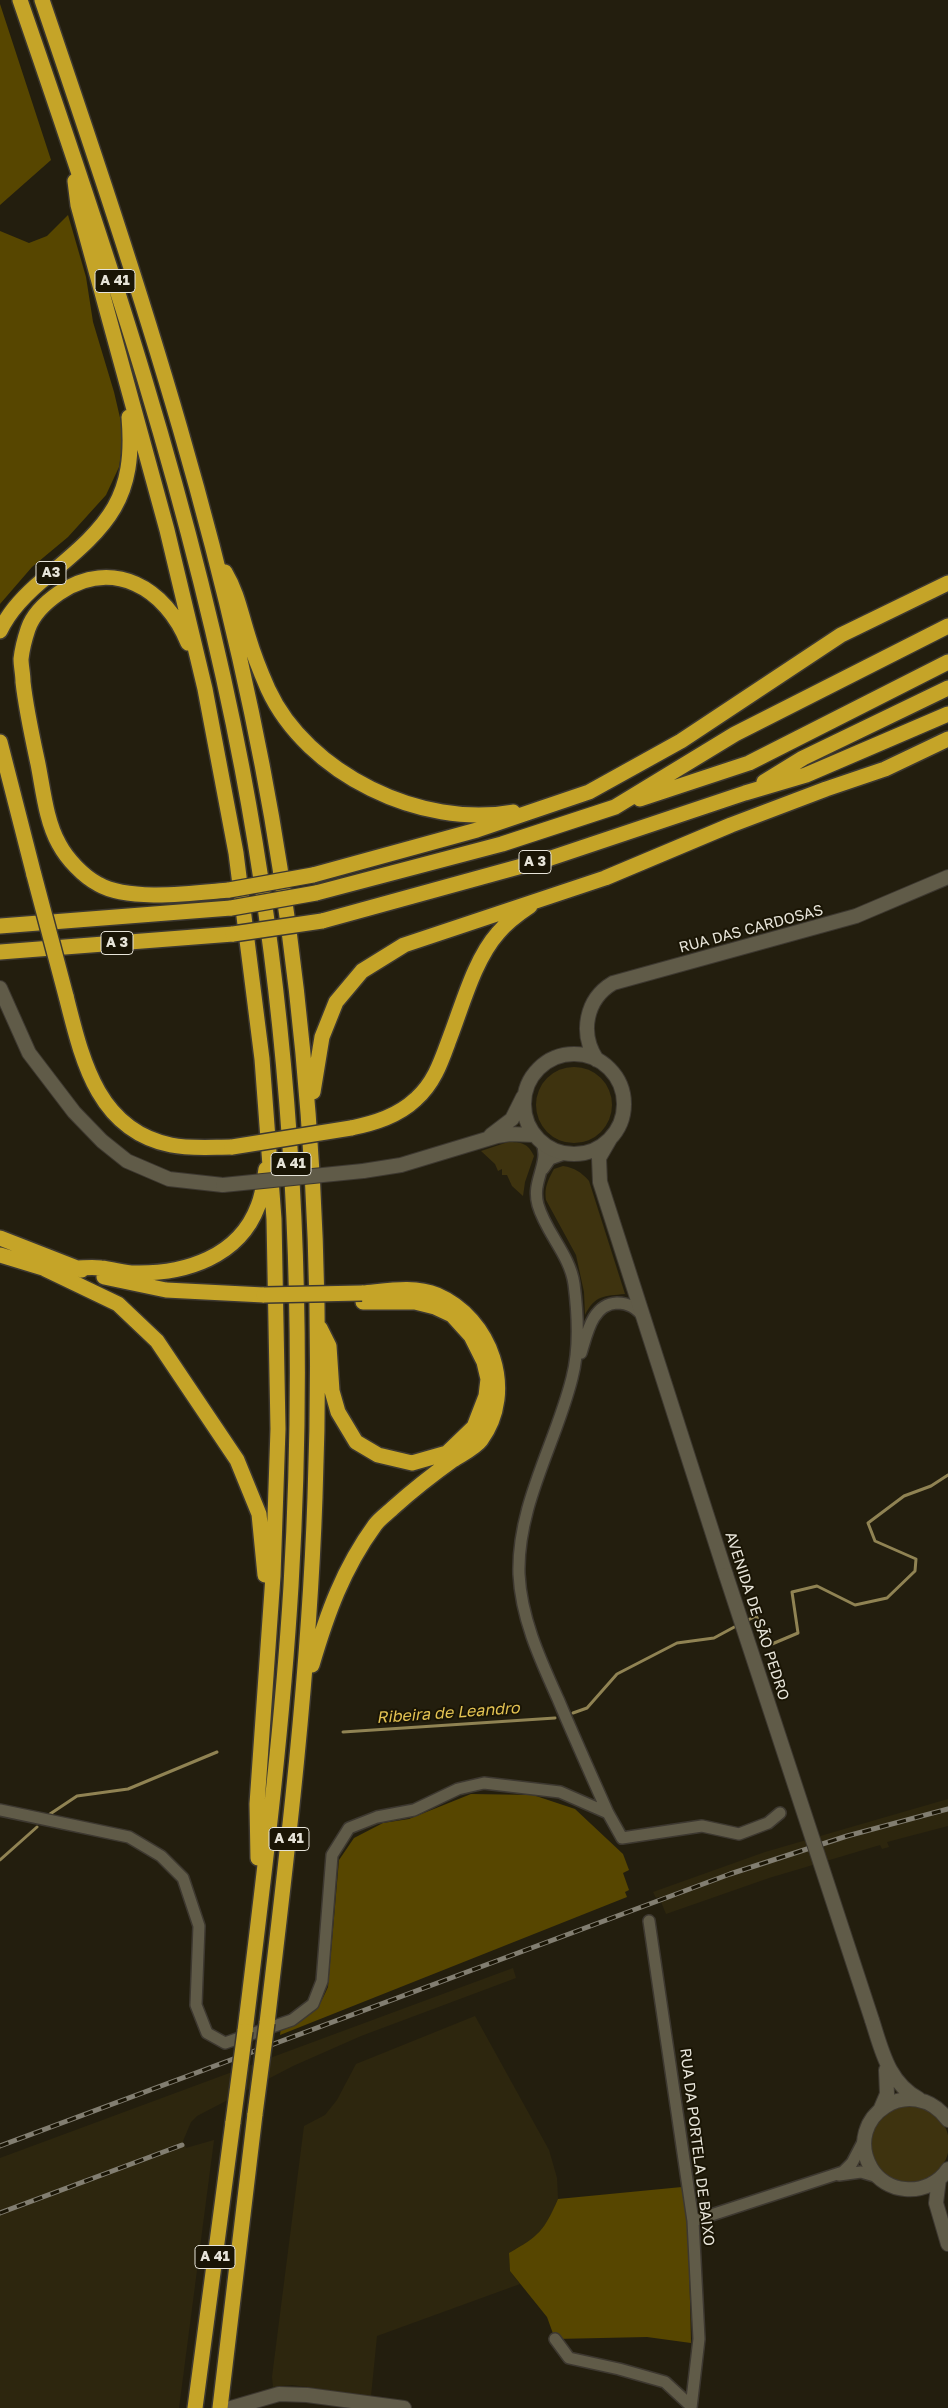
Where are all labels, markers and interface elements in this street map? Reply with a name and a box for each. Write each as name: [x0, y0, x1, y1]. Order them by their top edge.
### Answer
road number: A 41: [95, 270, 135, 292]
road number: A3: [36, 562, 66, 584]
road number: A 3: [519, 850, 551, 874]
street label: RUA DAS CARDOSAS: [677, 901, 825, 957]
road number: A 3: [101, 931, 133, 954]
road number: A 41: [271, 1152, 311, 1176]
street label: AVENIDA DE SÃO PEDRO: [721, 1529, 793, 1703]
water label: Ribeira de Leandro: [376, 1698, 520, 1728]
road number: A 41: [269, 1828, 309, 1850]
street label: RUA DA PORTELA DE BAIXO: [676, 2047, 718, 2247]
road number: A 41: [195, 2246, 235, 2268]

